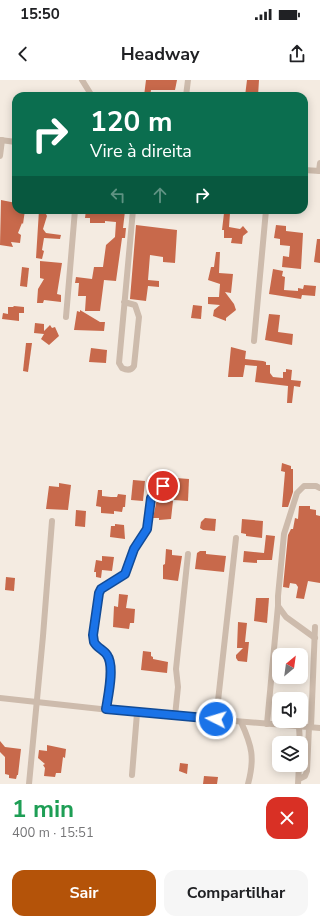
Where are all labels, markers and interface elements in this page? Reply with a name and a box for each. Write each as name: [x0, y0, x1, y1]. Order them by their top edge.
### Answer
text: 15:50: [20, 4, 60, 24]
text: Headway: [121, 42, 199, 66]
icon: back: [12, 43, 34, 65]
icon: share: [286, 43, 308, 65]
text: 120 m: [90, 103, 173, 141]
icon: right: [24, 108, 76, 160]
text: Vire à direita: [90, 139, 192, 163]
icon: left: [107, 184, 129, 206]
icon: ahead: [149, 184, 171, 206]
icon: right: [191, 184, 213, 206]
pin: [146, 469, 180, 503]
icon: arrive: [152, 475, 174, 497]
north arrow: [272, 648, 308, 684]
map controls: [272, 648, 308, 772]
button: sound: [272, 692, 308, 728]
position arrow: [195, 698, 237, 740]
button: layers: [272, 736, 308, 772]
text: 1 min: [12, 793, 74, 825]
button: close: [266, 797, 308, 839]
text: 400 m · 15:51: [12, 824, 94, 842]
button: Sair: [12, 870, 156, 916]
button: Compartilhar: [164, 870, 308, 916]

